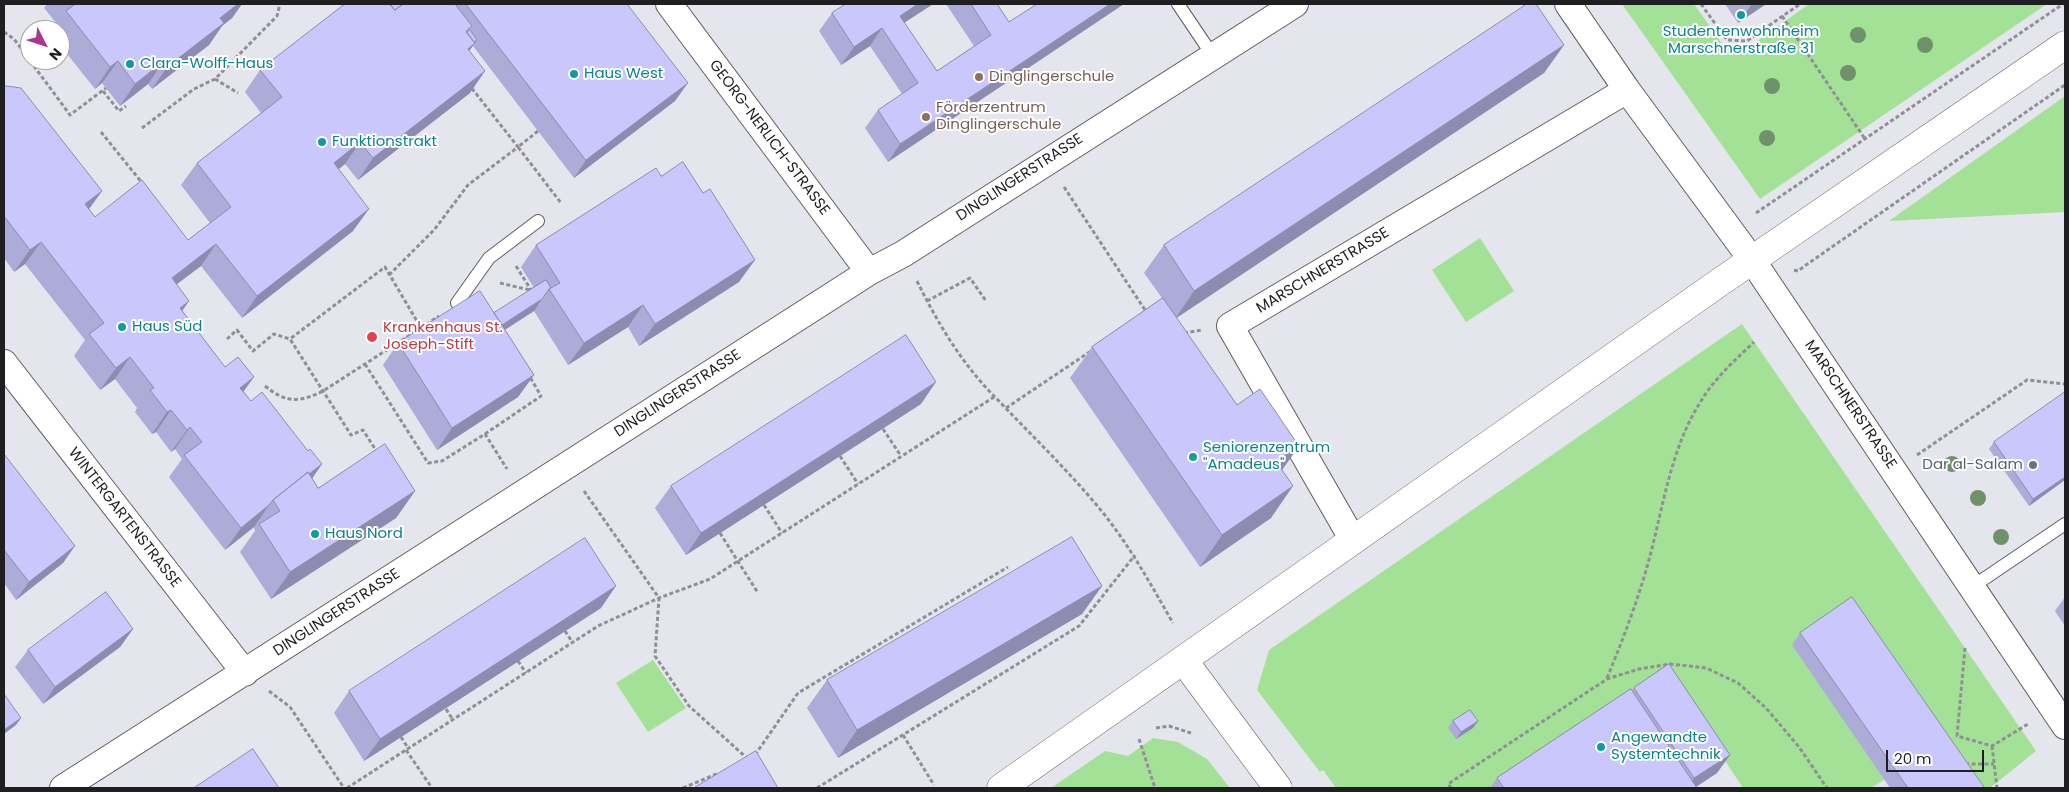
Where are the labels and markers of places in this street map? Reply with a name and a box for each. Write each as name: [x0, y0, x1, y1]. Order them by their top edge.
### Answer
marker: Studentenwohnheim Marschnerstraße 31: [1735, 9, 1747, 21]
place label: Studentenwohnheim Marschnerstraße 31: [1663, 23, 1819, 58]
place label: Clara-Wolff-Haus: [140, 55, 273, 73]
marker: Clara-Wolff-Haus: [124, 58, 136, 70]
place label: Haus West: [584, 65, 663, 83]
marker: Haus West: [568, 68, 580, 80]
place label: Dinglingerschule: [989, 68, 1114, 86]
marker: Dinglingerschule: [973, 71, 985, 83]
place label: Förderzentrum Dinglingerschule: [936, 99, 1061, 134]
marker: Förderzentrum Dinglingerschule: [920, 111, 932, 123]
place label: Funktionstrakt: [332, 133, 437, 151]
marker: Funktionstrakt: [316, 136, 328, 148]
place label: Haus Süd: [132, 318, 202, 336]
place label: Krankenhaus St. Joseph-Stift: [383, 319, 503, 354]
marker: Haus Süd: [116, 321, 128, 333]
marker: Krankenhaus St. Joseph-Stift: [365, 330, 379, 344]
place label: Seniorenzentrum "Amadeus": [1203, 439, 1330, 474]
marker: Seniorenzentrum "Amadeus": [1187, 451, 1199, 463]
place label: Dar al-Salam: [1922, 456, 2023, 474]
marker: Dar al-Salam: [2027, 459, 2039, 471]
place label: Haus Nord: [325, 525, 403, 543]
marker: Haus Nord: [309, 528, 321, 540]
place label: Angewandte Systemtechnik: [1611, 729, 1721, 764]
marker: Angewandte Systemtechnik: [1595, 741, 1607, 753]

